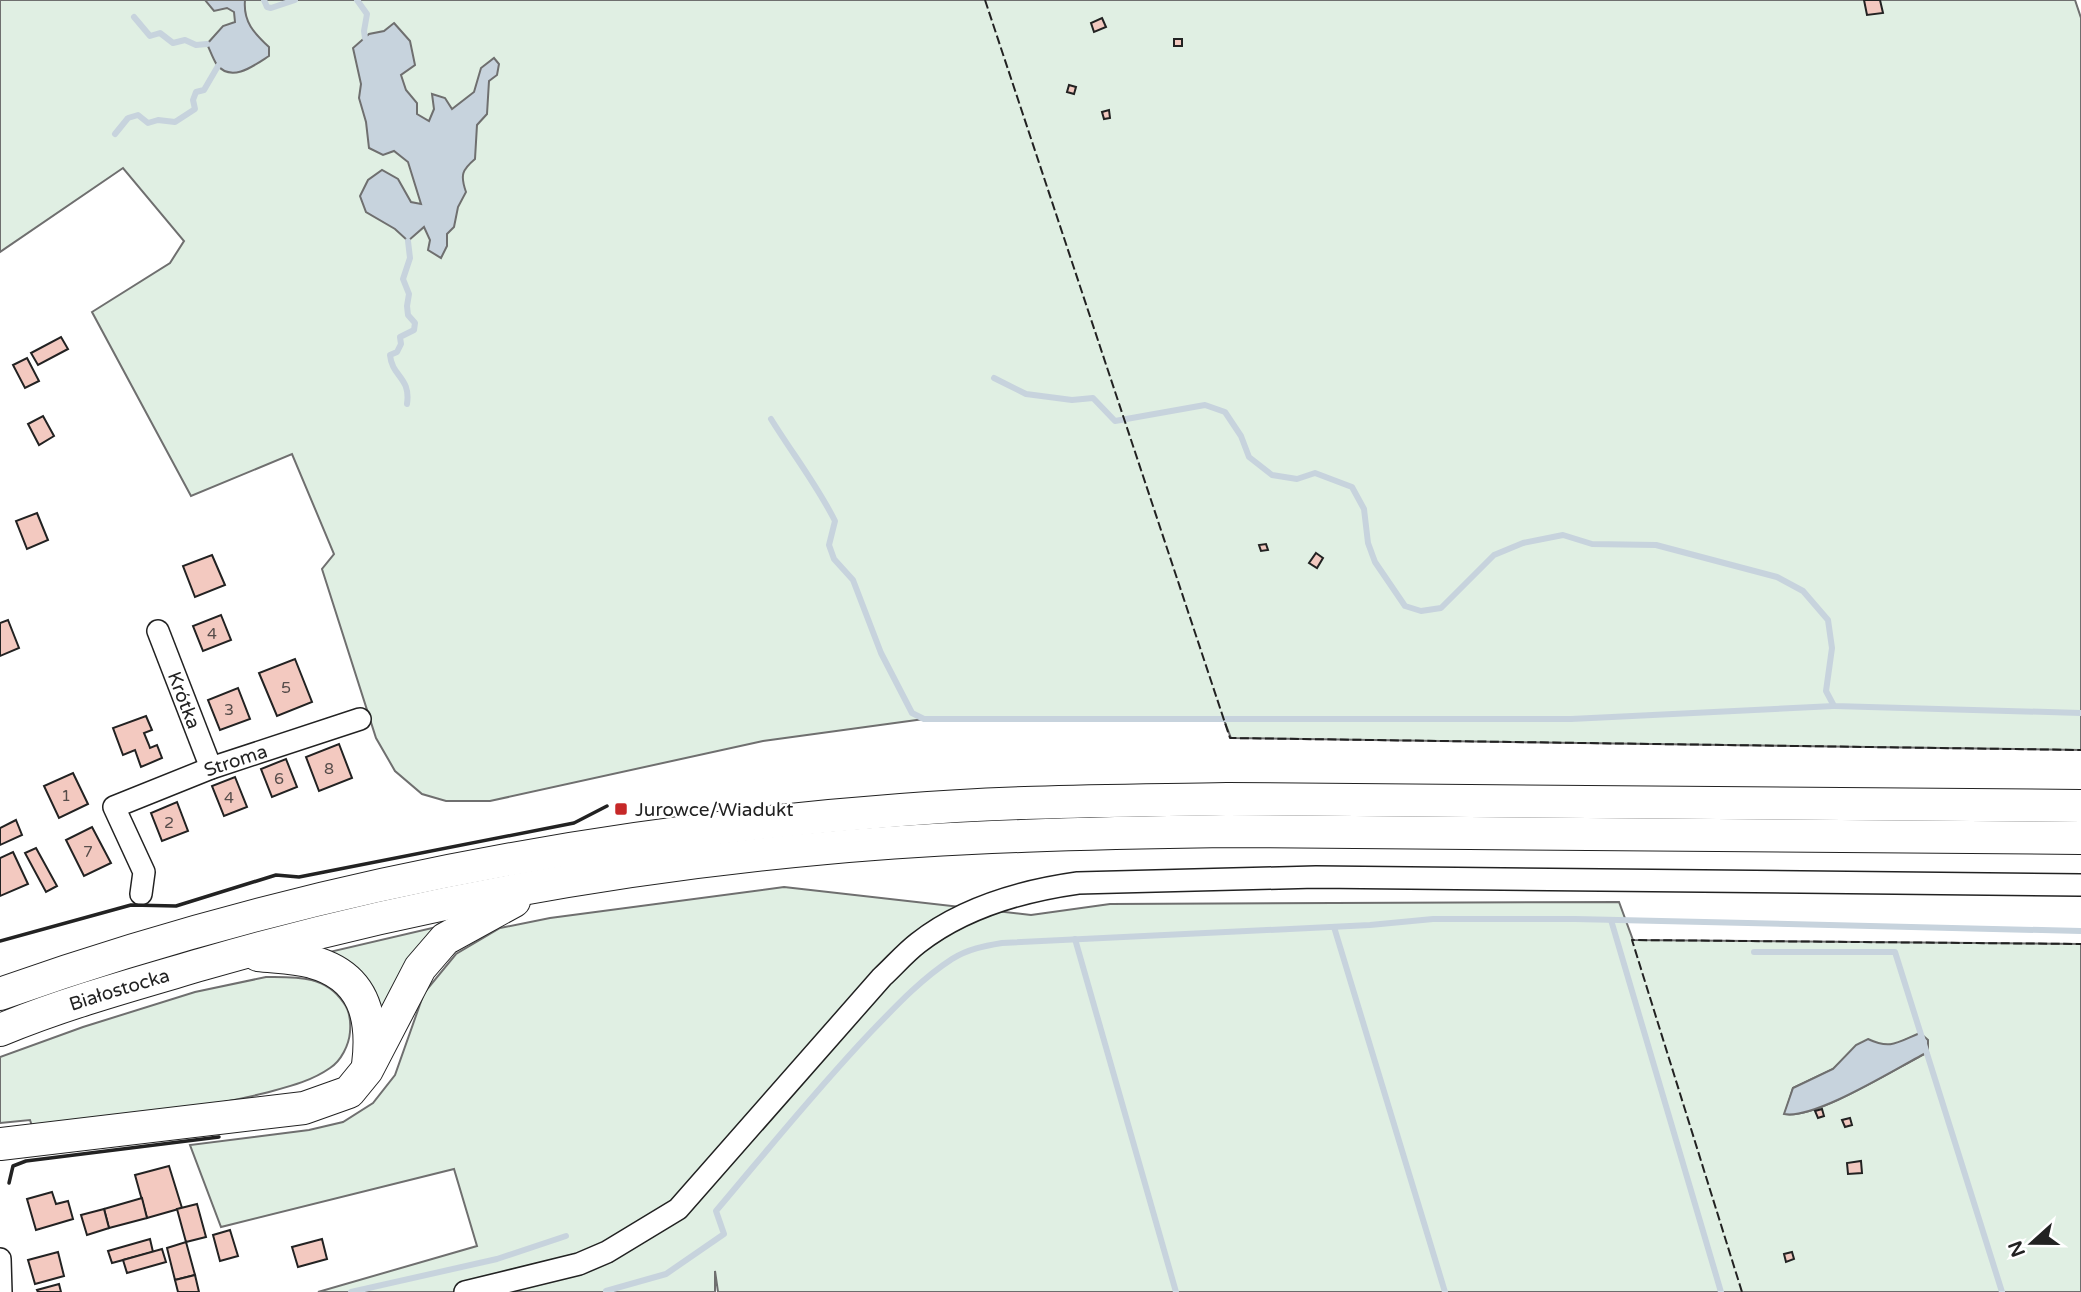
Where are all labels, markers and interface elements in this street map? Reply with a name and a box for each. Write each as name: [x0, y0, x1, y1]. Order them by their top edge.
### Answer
house number: 4: [207, 624, 217, 644]
street label: Krótka: [163, 669, 205, 732]
house number: 5: [281, 678, 291, 698]
house number: 3: [224, 700, 234, 720]
street label: Stroma: [201, 740, 270, 782]
house number: 8: [324, 759, 334, 779]
house number: 6: [274, 769, 284, 789]
house number: 1: [61, 786, 71, 806]
house number: 4: [224, 788, 234, 808]
place label: Jurowce/Wiadukt: [635, 799, 794, 821]
marker: Jurowce/Wiadukt: [613, 801, 629, 817]
house number: 2: [164, 813, 174, 833]
house number: 7: [83, 842, 93, 862]
street label: Białostocka: [66, 964, 172, 1016]
north arrow: [1997, 1208, 2067, 1278]
text: N: [2004, 1238, 2030, 1260]

